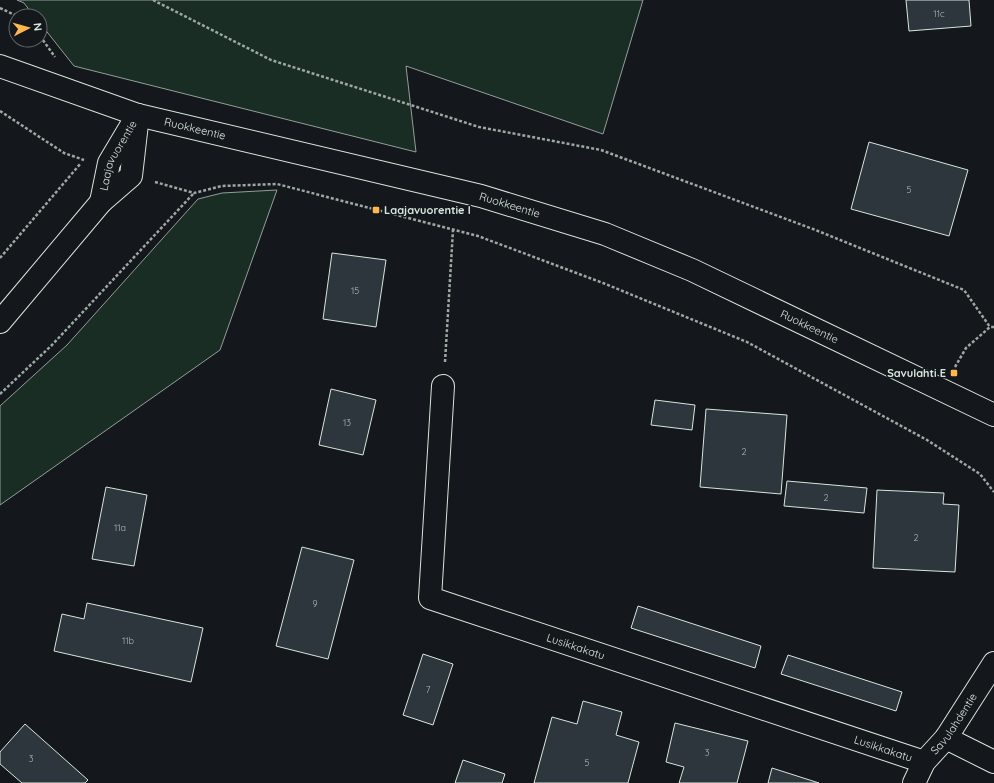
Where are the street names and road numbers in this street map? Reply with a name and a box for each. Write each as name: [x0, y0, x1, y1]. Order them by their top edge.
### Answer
street label: Ruokkeentie: [163, 114, 227, 142]
street label: Laajavuorentie: [97, 118, 140, 192]
street label: Ruokkeentie: [478, 189, 542, 221]
street label: Ruokkeentie: [778, 306, 841, 346]
street label: Lusikkakatu: [545, 630, 607, 663]
street label: Savulahdentie: [928, 690, 980, 757]
street label: Lusikkakatu: [852, 732, 914, 765]

